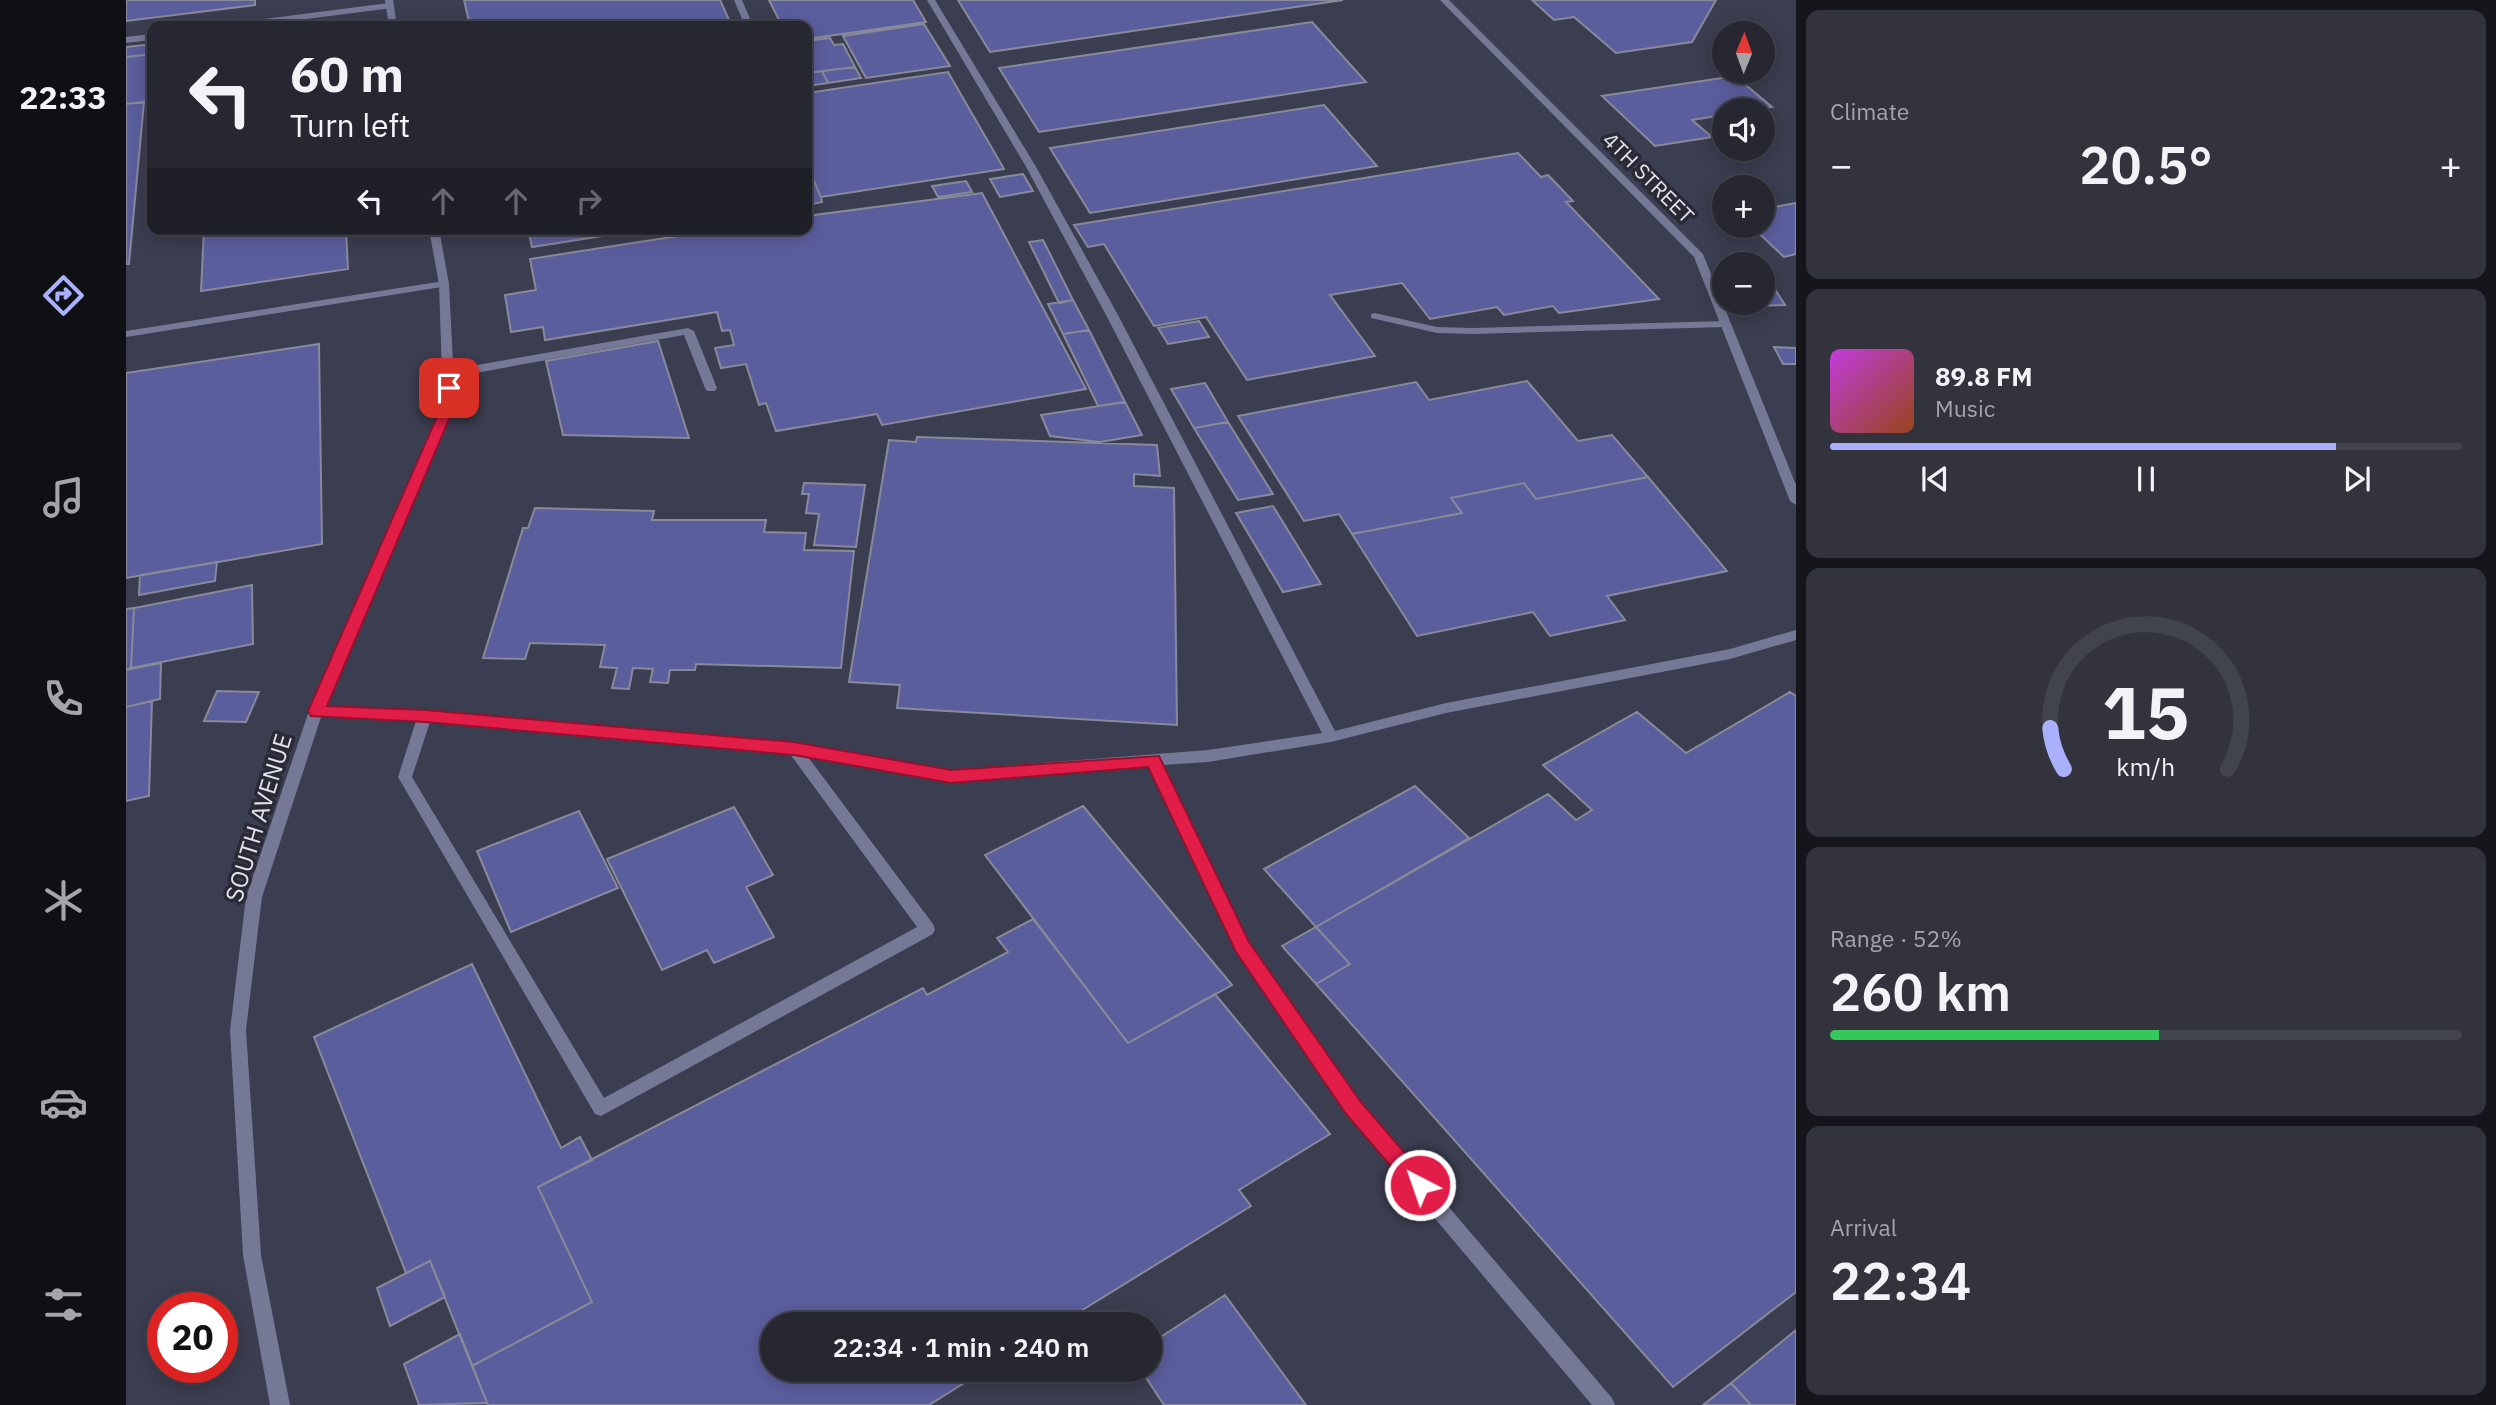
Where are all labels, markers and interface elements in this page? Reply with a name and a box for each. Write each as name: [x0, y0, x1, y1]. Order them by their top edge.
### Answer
north arrow: [1712, 21, 1774, 84]
map controls: [1712, 21, 1775, 315]
text: 60 m: [290, 42, 404, 105]
icon: left: [175, 49, 266, 140]
text: 22:33: [19, 76, 107, 118]
text: Climate: [1830, 96, 1909, 126]
button: sound: [1712, 98, 1775, 161]
text: Turn left: [290, 104, 410, 146]
street label: 4TH STREET: [1597, 126, 1700, 229]
text: 20.5°: [2079, 131, 2213, 198]
text: −: [1830, 140, 1853, 189]
text: +: [2439, 140, 2462, 189]
button: +: [1712, 175, 1775, 238]
icon: left: [351, 182, 389, 220]
icon: ahead: [424, 182, 462, 220]
icon: ahead: [497, 182, 535, 220]
icon: right: [570, 182, 608, 220]
button: −: [1712, 252, 1775, 315]
icon: directions: [39, 271, 88, 320]
pin: [419, 358, 479, 418]
text: 89.8 FM: [1935, 359, 2033, 393]
icon: arrive: [430, 369, 468, 407]
text: Music: [1935, 393, 1995, 423]
icon: previous: [1916, 460, 1954, 498]
icon: pause: [2127, 460, 2165, 498]
icon: next: [2338, 460, 2376, 498]
icon: music: [39, 473, 88, 522]
text: 15: [2102, 664, 2190, 759]
icon: phone: [39, 674, 88, 723]
street label: SOUTH AVENUE: [217, 730, 299, 905]
text: km/h: [2117, 749, 2175, 782]
icon: climate: [39, 876, 88, 925]
text: Range · 52%: [1830, 923, 1962, 953]
text: 260 km: [1830, 958, 2011, 1025]
icon: car: [39, 1078, 88, 1127]
position arrow: [1383, 1148, 1457, 1222]
text: Arrival: [1830, 1212, 1897, 1242]
text: 22:34: [1830, 1247, 1971, 1314]
icon: filters: [39, 1280, 88, 1329]
speed limit sign: 20: [147, 1292, 238, 1383]
text: 22:34 · 1 min · 240 m: [833, 1330, 1089, 1364]

